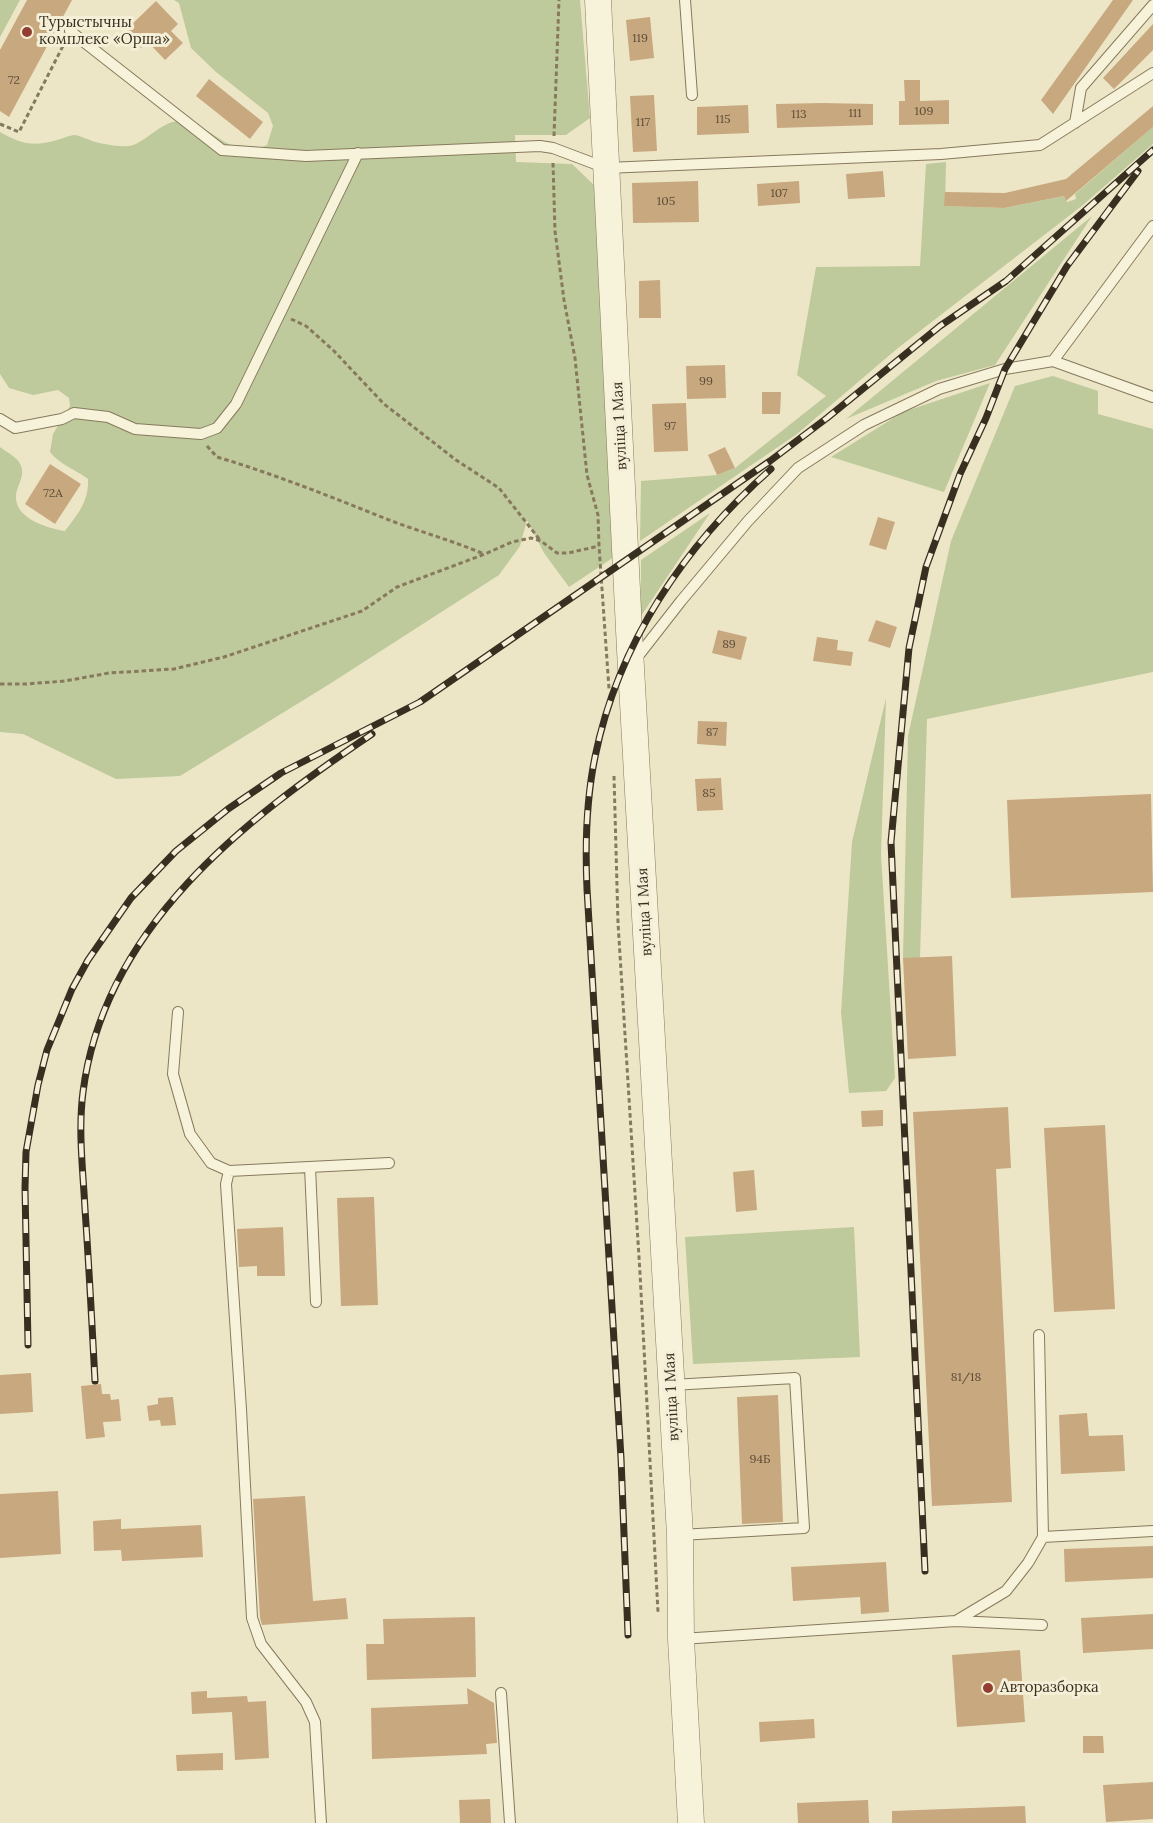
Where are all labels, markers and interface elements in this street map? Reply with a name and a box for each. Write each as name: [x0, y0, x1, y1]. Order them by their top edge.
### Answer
place label: Турыстычны комплекс «Орша»: [39, 14, 170, 49]
marker: Турыстычны комплекс «Орша»: [20, 25, 34, 39]
house number: 119: [632, 32, 648, 46]
house number: 72: [8, 74, 20, 88]
house number: 109: [915, 105, 933, 119]
house number: 111: [848, 107, 862, 121]
house number: 113: [791, 108, 807, 122]
house number: 115: [715, 113, 731, 127]
house number: 117: [636, 116, 650, 130]
house number: 107: [770, 187, 788, 201]
house number: 105: [657, 195, 675, 209]
house number: 99: [699, 375, 713, 389]
street label: вуліца 1 Мая: [609, 381, 631, 471]
house number: 97: [664, 420, 676, 434]
house number: 72А: [43, 487, 63, 501]
house number: 89: [722, 638, 736, 652]
house number: 87: [706, 726, 718, 740]
house number: 85: [702, 787, 716, 801]
street label: вуліца 1 Мая: [634, 867, 656, 957]
street label: вуліца 1 Мая: [661, 1352, 683, 1442]
house number: 81/18: [951, 1371, 981, 1385]
house number: 94Б: [750, 1453, 770, 1467]
place label: Авторазборка: [1000, 1679, 1099, 1697]
marker: Авторазборка: [981, 1681, 995, 1695]

